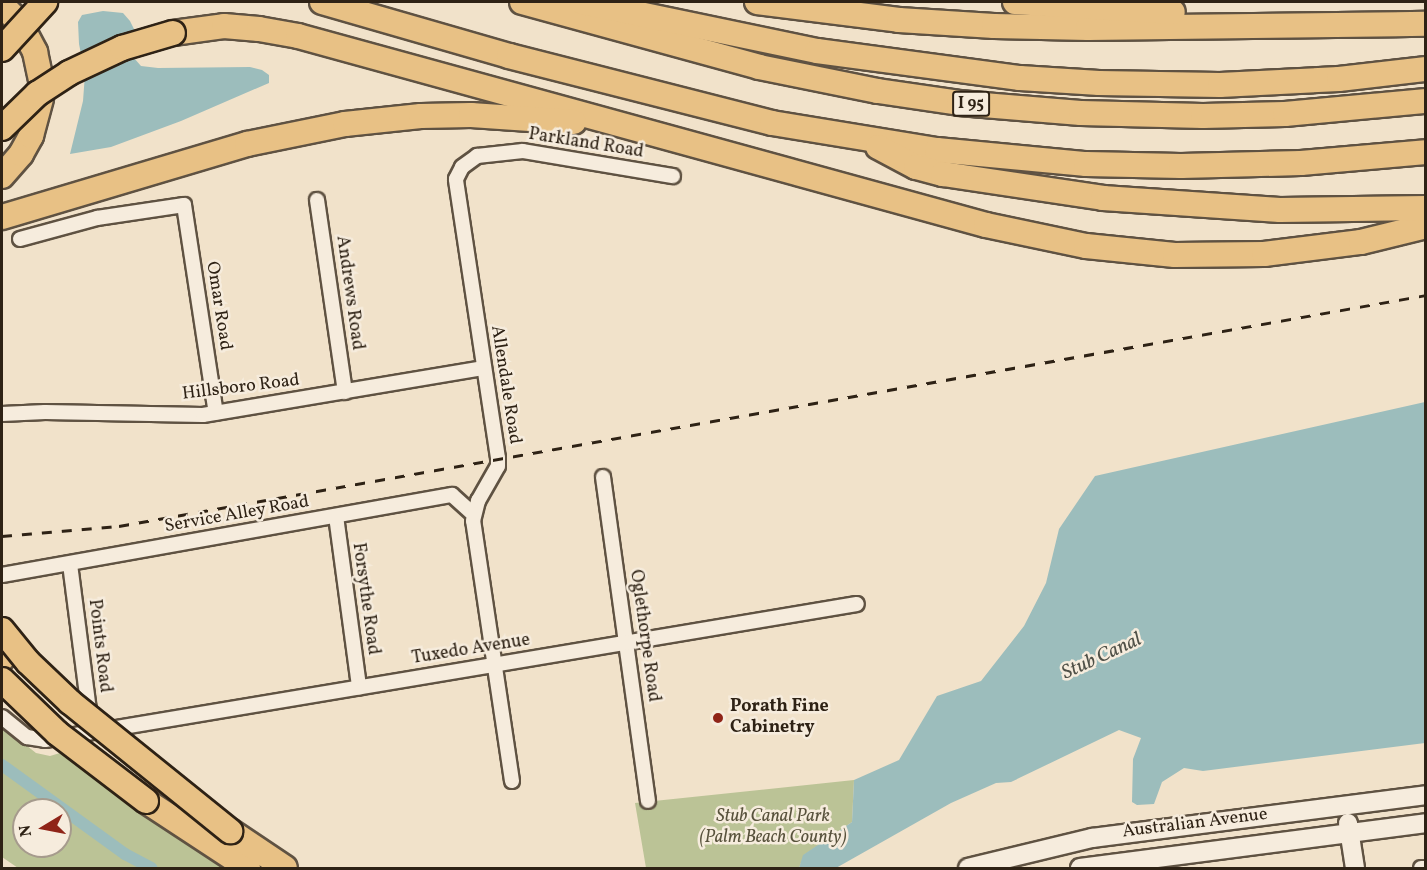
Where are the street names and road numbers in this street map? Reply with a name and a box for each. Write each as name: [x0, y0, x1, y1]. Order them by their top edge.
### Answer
road number: I 95: [952, 91, 990, 117]
street label: Parkland Road: [527, 124, 645, 164]
street label: Andrews Road: [330, 234, 368, 352]
street label: Omar Road: [200, 260, 236, 352]
street label: Allendale Road: [485, 324, 525, 446]
street label: Hillsboro Road: [181, 370, 301, 406]
street label: Service Alley Road: [163, 492, 311, 538]
street label: Forsythe Road: [346, 541, 384, 657]
street label: Oglethorpe Road: [624, 568, 664, 704]
street label: Points Road: [83, 598, 115, 694]
street label: Tuxedo Avenue: [410, 630, 532, 670]
street label: Australian Avenue: [1121, 804, 1269, 844]

